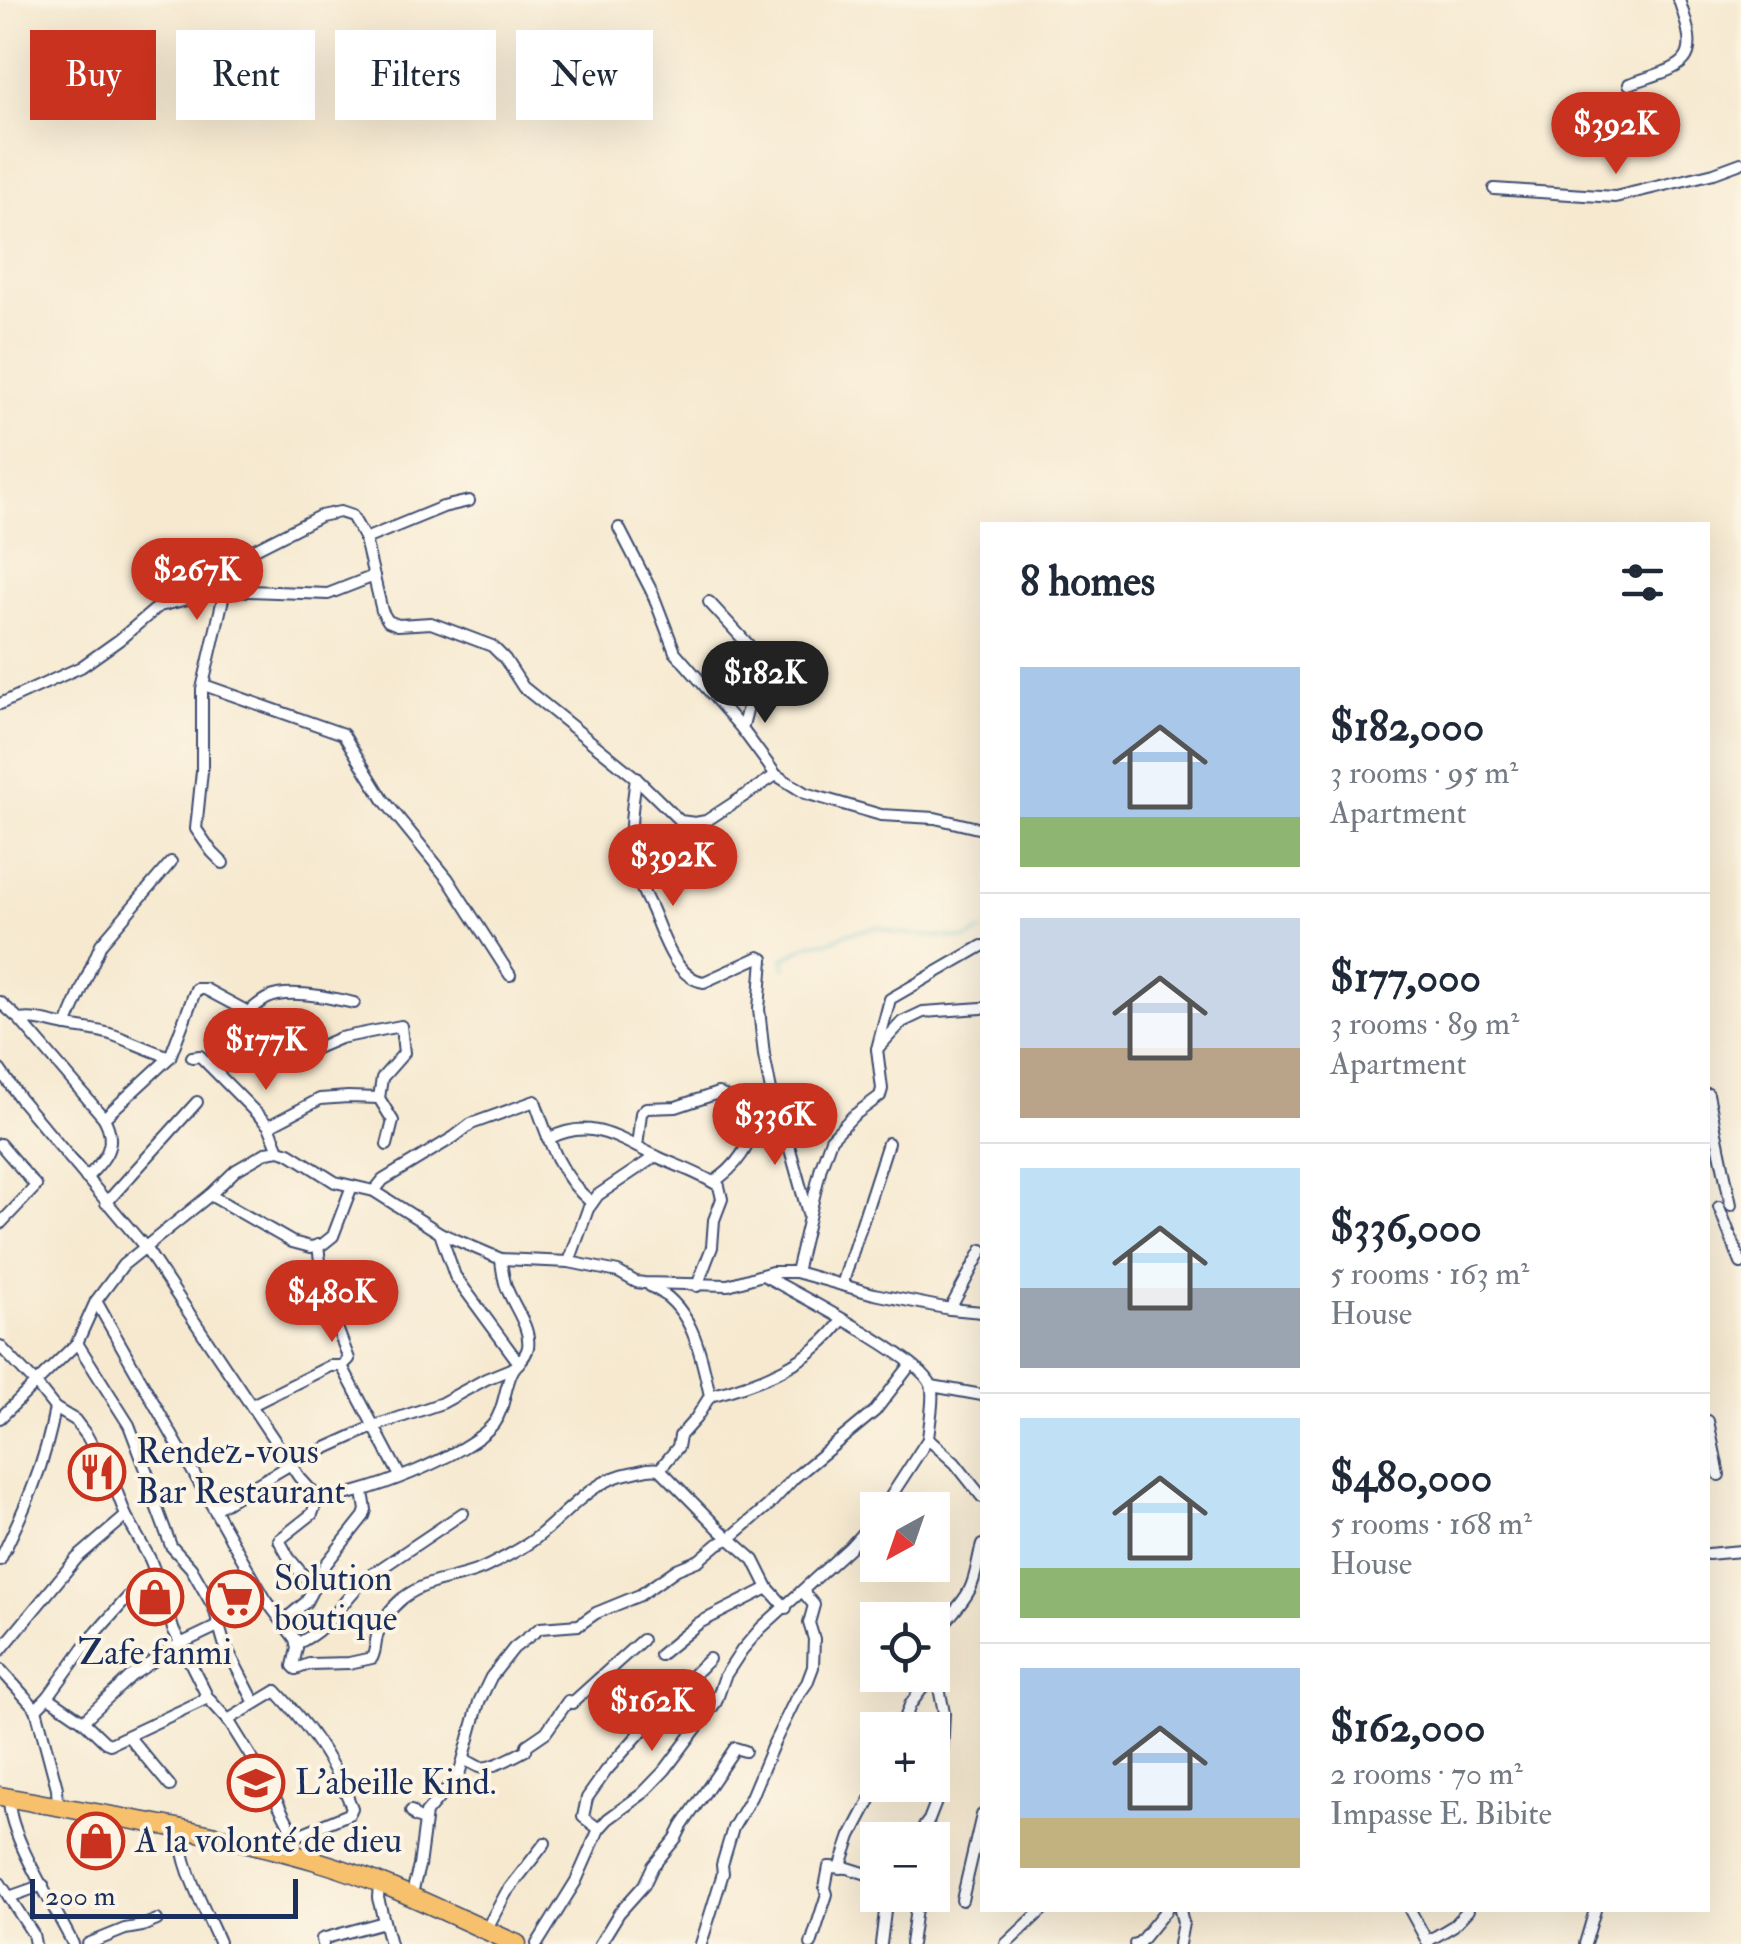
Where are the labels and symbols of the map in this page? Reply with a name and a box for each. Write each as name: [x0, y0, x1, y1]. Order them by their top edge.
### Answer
pin: $392K: [1546, 92, 1686, 177]
pin: $267K: [127, 538, 267, 623]
pin: $182K: [695, 641, 835, 726]
pin: $392K: [603, 824, 743, 909]
pin: $177K: [196, 1008, 336, 1093]
pin: $336K: [705, 1083, 845, 1168]
pin: $480K: [262, 1260, 402, 1345]
place label: Rendez-vous Bar Restaurant: [136, 1430, 346, 1514]
restaurant icon: Rendez-vous Bar Restaurant: [67, 1442, 127, 1502]
north arrow: [860, 1492, 950, 1582]
place label: Solution boutique: [274, 1557, 398, 1641]
shop icon: Zafe fanmi: [125, 1567, 185, 1627]
supermarket icon: Solution boutique: [205, 1569, 265, 1629]
place label: Zafe fanmi: [78, 1631, 232, 1675]
pin: $162K: [582, 1669, 722, 1754]
school or university icon: L'abeille Kind.: [226, 1753, 286, 1813]
place label: L'abeille Kind.: [295, 1761, 497, 1805]
shop icon: A la volonté de dieu: [66, 1811, 126, 1871]
place label: A la volonté de dieu: [134, 1819, 402, 1863]
scale bar: [30, 1874, 298, 1918]

